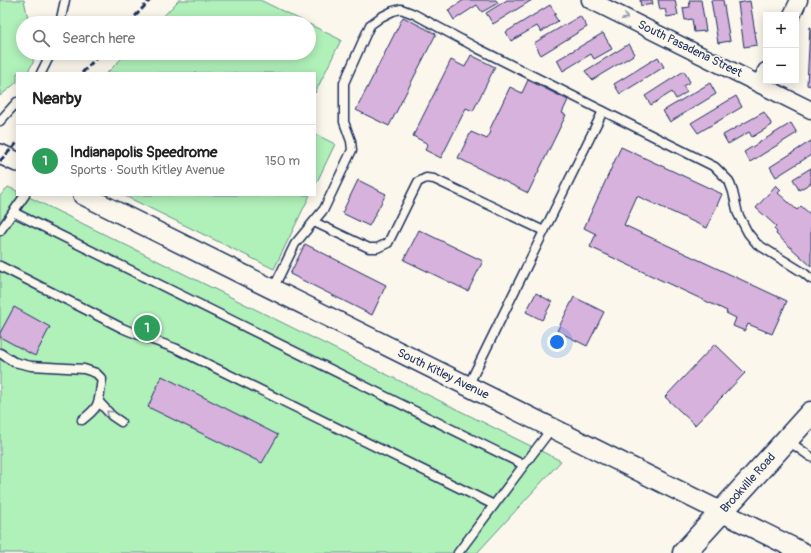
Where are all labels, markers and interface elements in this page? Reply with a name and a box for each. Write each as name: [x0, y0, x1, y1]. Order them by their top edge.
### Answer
one-way arrow: [621, 12, 628, 20]
map controls: [763, 12, 799, 84]
button: +: [763, 12, 799, 48]
search box: [16, 16, 316, 60]
street label: South Pasadena Street: [635, 17, 745, 81]
icon: search: [30, 27, 52, 49]
text: Search here: [62, 29, 135, 48]
button: −: [763, 48, 799, 84]
text: Nearby: [32, 88, 81, 109]
text: Indianapolis Speedrome: [70, 143, 217, 162]
text: 1: [42, 153, 48, 169]
text: 150 m: [265, 153, 300, 169]
text: Sports · South Kitley Avenue: [70, 162, 225, 178]
pin: 1: [134, 313, 160, 343]
your location: [547, 332, 567, 352]
street label: South Kitley Avenue: [395, 345, 491, 403]
one-way arrow: [106, 410, 114, 418]
street label: Brookville Road: [717, 450, 779, 516]

